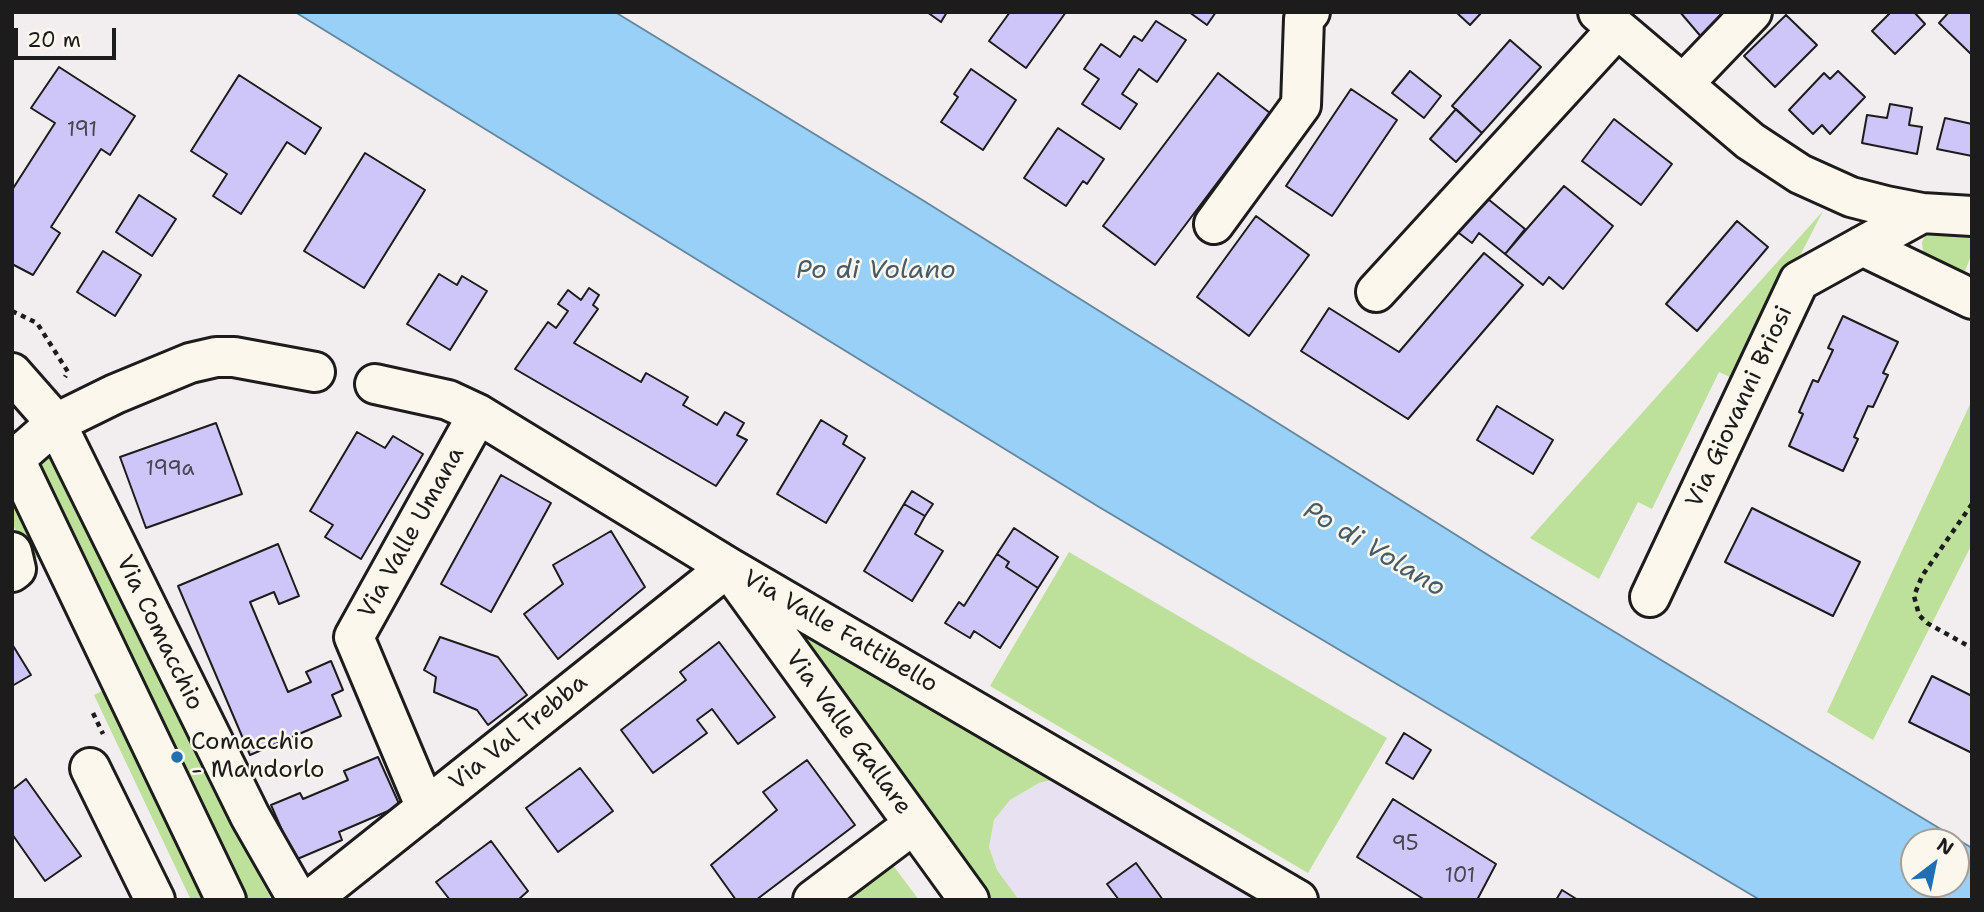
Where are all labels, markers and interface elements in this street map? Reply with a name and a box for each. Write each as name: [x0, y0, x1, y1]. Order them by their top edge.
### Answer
scale bar: [18, 14, 119, 58]
text: 20 m: [27, 26, 81, 54]
house number: 191: [67, 118, 97, 144]
water label: Po di Volano: [796, 255, 956, 287]
street label: Via Giovanni Briosi: [1681, 301, 1799, 513]
street label: Via Valle Umana: [353, 442, 471, 624]
house number: 199a: [145, 457, 195, 483]
water label: Po di Volano: [1298, 496, 1450, 604]
street label: Via Comacchio: [109, 551, 209, 715]
street label: Via Valle Fattibello: [738, 565, 942, 699]
street label: Via Valle Gallare: [779, 645, 917, 821]
street label: Via Val Trebba: [444, 669, 594, 797]
place label: Comacchio - Mandorlo: [191, 729, 325, 785]
marker: Comacchio - Mandorlo: [169, 749, 185, 765]
north arrow: [1900, 828, 1970, 898]
house number: 95: [1391, 832, 1419, 858]
text: N: [1932, 832, 1958, 861]
house number: 101: [1444, 864, 1476, 890]

